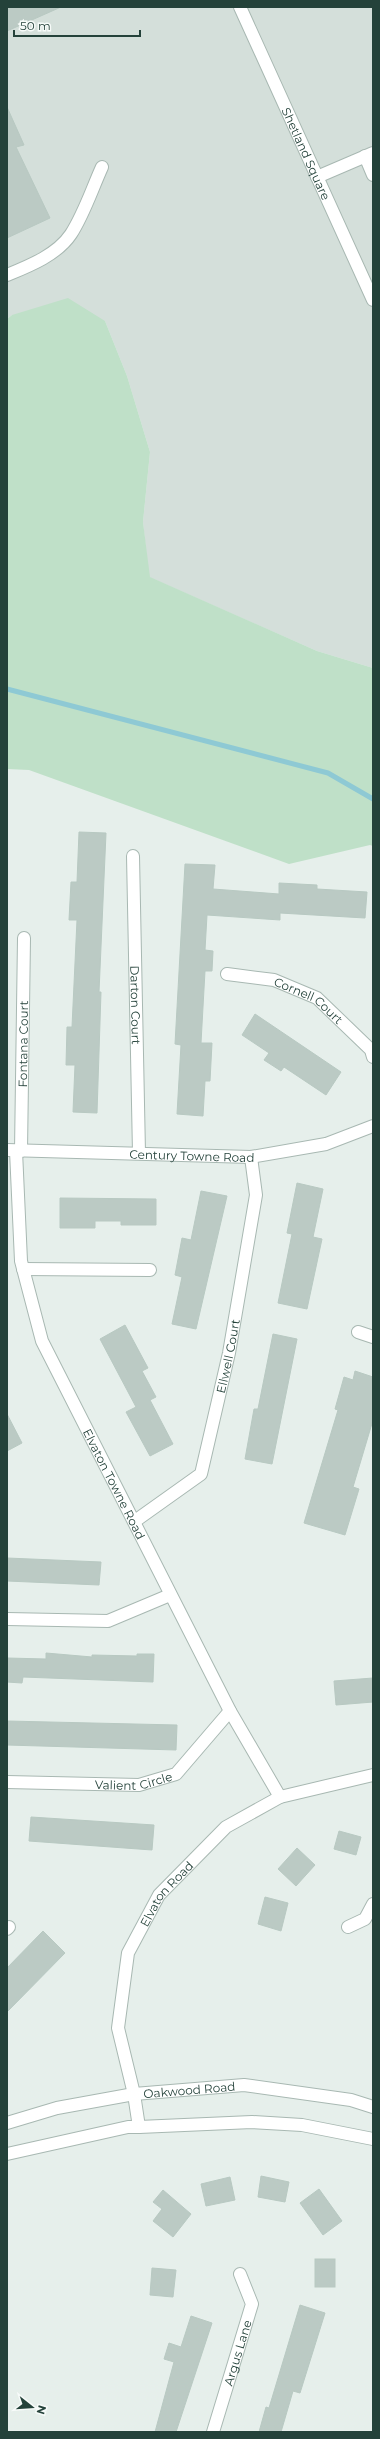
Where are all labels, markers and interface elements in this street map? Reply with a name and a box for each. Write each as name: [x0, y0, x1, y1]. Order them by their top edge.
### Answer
scale bar: [14, 12, 140, 38]
text: 50 m: [20, 18, 51, 33]
street label: Shetland Square: [279, 105, 334, 202]
street label: Darton Court: [128, 965, 144, 1045]
street label: Cornell Court: [272, 973, 347, 1027]
street label: Fontana Court: [14, 1000, 31, 1088]
street label: Century Towne Road: [129, 1146, 255, 1165]
street label: Ellwell Court: [212, 1318, 242, 1395]
street label: Elvaton Towne Road: [80, 1426, 149, 1542]
street label: Valient Circle: [95, 1768, 174, 1793]
street label: Elvaton Road: [136, 1858, 196, 1929]
street label: Oakwood Road: [143, 2078, 236, 2101]
street label: Argus Lane: [220, 2318, 254, 2387]
north arrow: [12, 2387, 52, 2427]
text: N: [34, 2404, 50, 2416]

